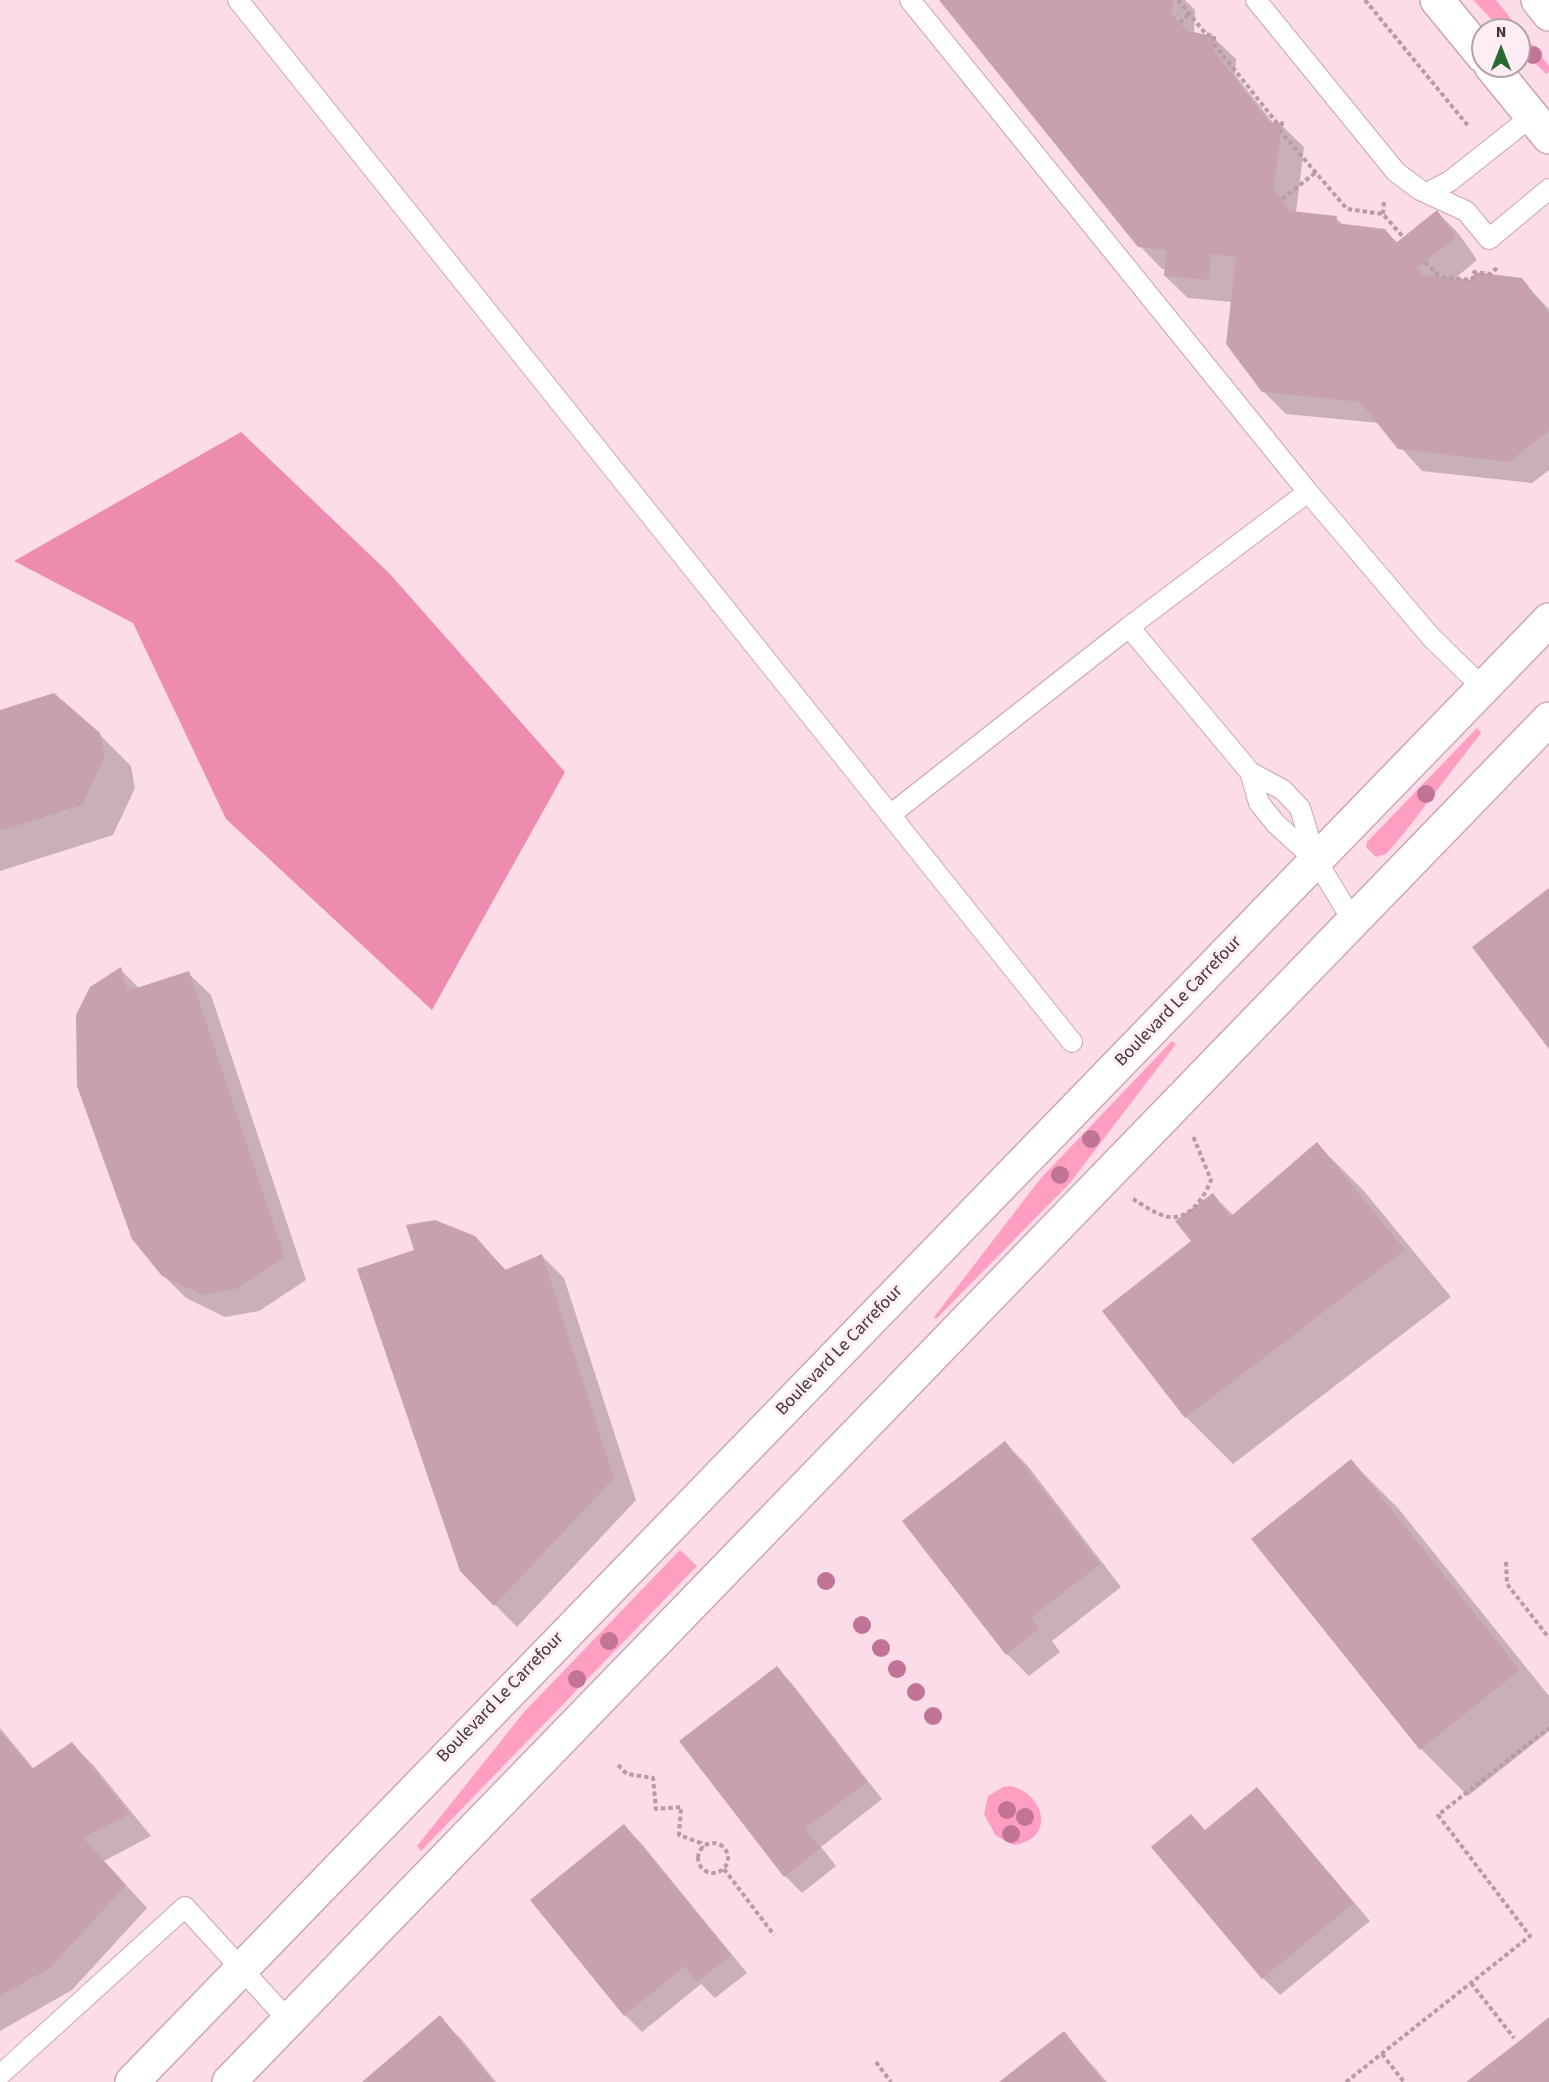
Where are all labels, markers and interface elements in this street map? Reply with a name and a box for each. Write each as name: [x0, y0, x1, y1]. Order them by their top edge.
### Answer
north arrow: [1471, 18, 1531, 78]
text: N: [1496, 21, 1506, 43]
street label: Boulevard Le Carrefour: [1111, 932, 1247, 1072]
street label: Boulevard Le Carrefour: [772, 1281, 908, 1421]
street label: Boulevard Le Carrefour: [433, 1628, 569, 1768]

